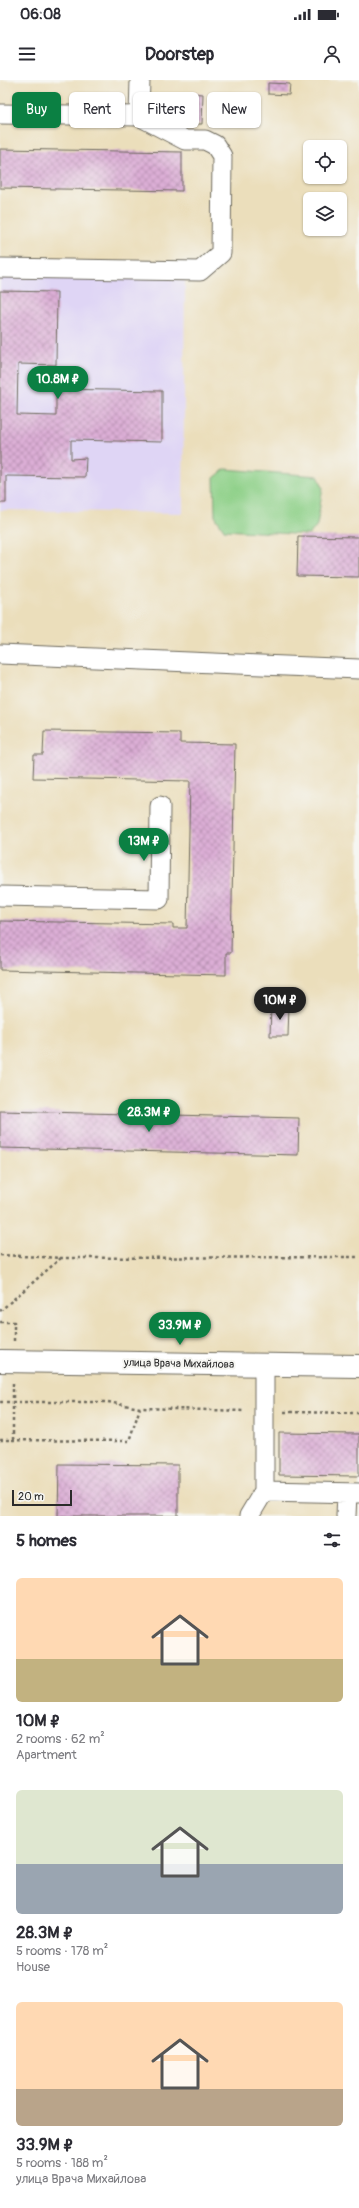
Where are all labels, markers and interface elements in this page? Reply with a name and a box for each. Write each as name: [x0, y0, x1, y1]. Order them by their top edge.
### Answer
text: 06:08: [20, 5, 61, 24]
icon: menu: [16, 43, 38, 65]
text: Doorstep: [145, 43, 214, 66]
icon: person: [321, 43, 343, 65]
chip: Buy: [12, 92, 61, 128]
chip: Rent: [69, 92, 125, 128]
chip: Filters: [133, 92, 199, 128]
chip: New: [207, 92, 261, 128]
map controls: [303, 140, 347, 236]
button: locate: [303, 140, 347, 184]
button: layers: [303, 192, 347, 236]
pin: 10.8M ₽: [21, 366, 95, 400]
text: 10.8M ₽: [36, 371, 80, 387]
pin: 13M ₽: [116, 828, 172, 862]
text: 13M ₽: [128, 833, 160, 849]
pin: 10M ₽: [252, 987, 308, 1021]
text: 10M ₽: [263, 992, 297, 1008]
pin: 28.3M ₽: [112, 1099, 186, 1133]
text: 28.3M ₽: [127, 1104, 171, 1120]
pin: 33.9M ₽: [143, 1312, 217, 1346]
text: 33.9M ₽: [158, 1317, 202, 1333]
street label: улица Врача Михайлова: [123, 1356, 234, 1371]
scale bar: [12, 1488, 72, 1507]
text: 20 m: [18, 1490, 44, 1503]
icon: filters: [321, 1529, 343, 1551]
text: 5 homes: [16, 1530, 77, 1551]
icon: home: [144, 1604, 216, 1676]
text: 10M ₽: [16, 1710, 60, 1731]
text: 2 rooms · 62 m²: [16, 1731, 105, 1747]
text: Apartment: [16, 1747, 77, 1763]
icon: home: [144, 1816, 216, 1888]
text: 28.3M ₽: [16, 1922, 73, 1943]
text: 5 rooms · 178 m²: [16, 1943, 108, 1959]
text: House: [16, 1959, 50, 1975]
icon: home: [144, 2028, 216, 2100]
text: 33.9M ₽: [16, 2134, 74, 2155]
text: 5 rooms · 188 m²: [16, 2155, 108, 2171]
text: улица Врача Михайлова: [16, 2171, 146, 2187]

